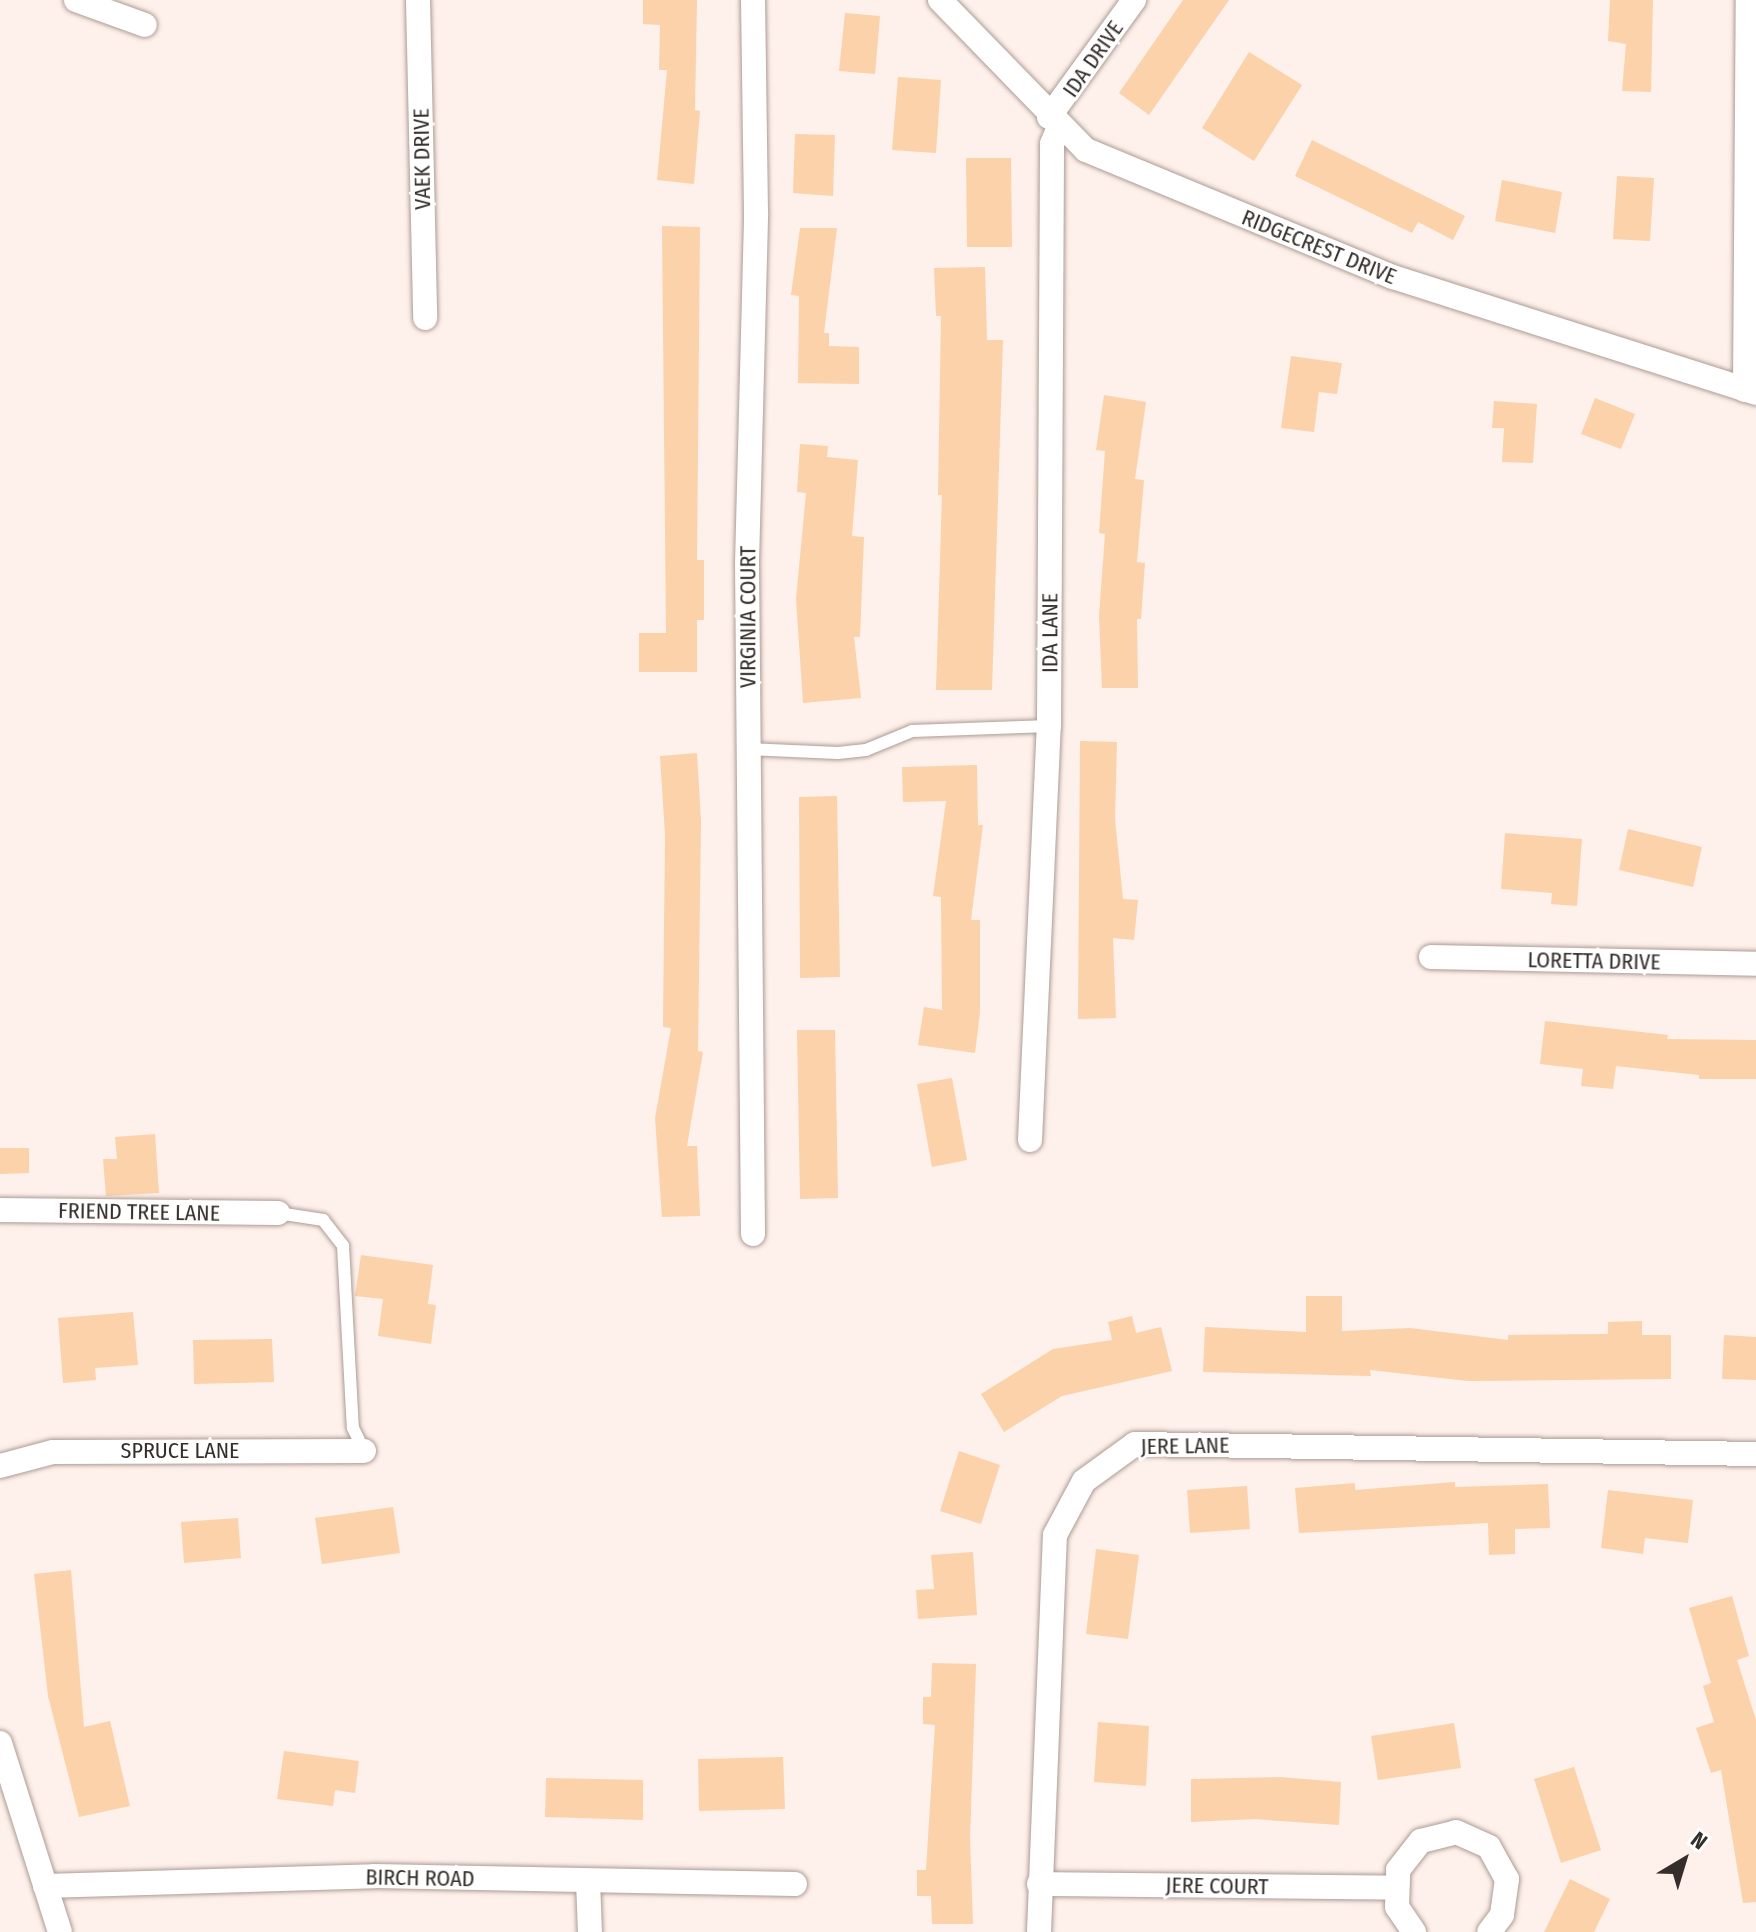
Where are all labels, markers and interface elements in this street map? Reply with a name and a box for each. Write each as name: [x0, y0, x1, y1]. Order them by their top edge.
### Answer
street label: IDA DRIVE: [1057, 16, 1129, 102]
street label: VAEK DRIVE: [408, 108, 436, 210]
street label: RIDGECREST DRIVE: [1238, 204, 1400, 290]
street label: VIRGINIA COURT: [735, 546, 761, 688]
street label: IDA LANE: [1037, 593, 1063, 673]
street label: LORETTA DRIVE: [1527, 947, 1661, 975]
street label: FRIEND TREE LANE: [58, 1197, 220, 1227]
street label: JERE LANE: [1140, 1432, 1230, 1460]
street label: SPRUCE LANE: [121, 1438, 239, 1464]
north arrow: [1644, 1820, 1724, 1900]
text: N: [1686, 1826, 1713, 1855]
street label: BIRCH ROAD: [365, 1864, 475, 1892]
street label: JERE COURT: [1165, 1872, 1269, 1900]

